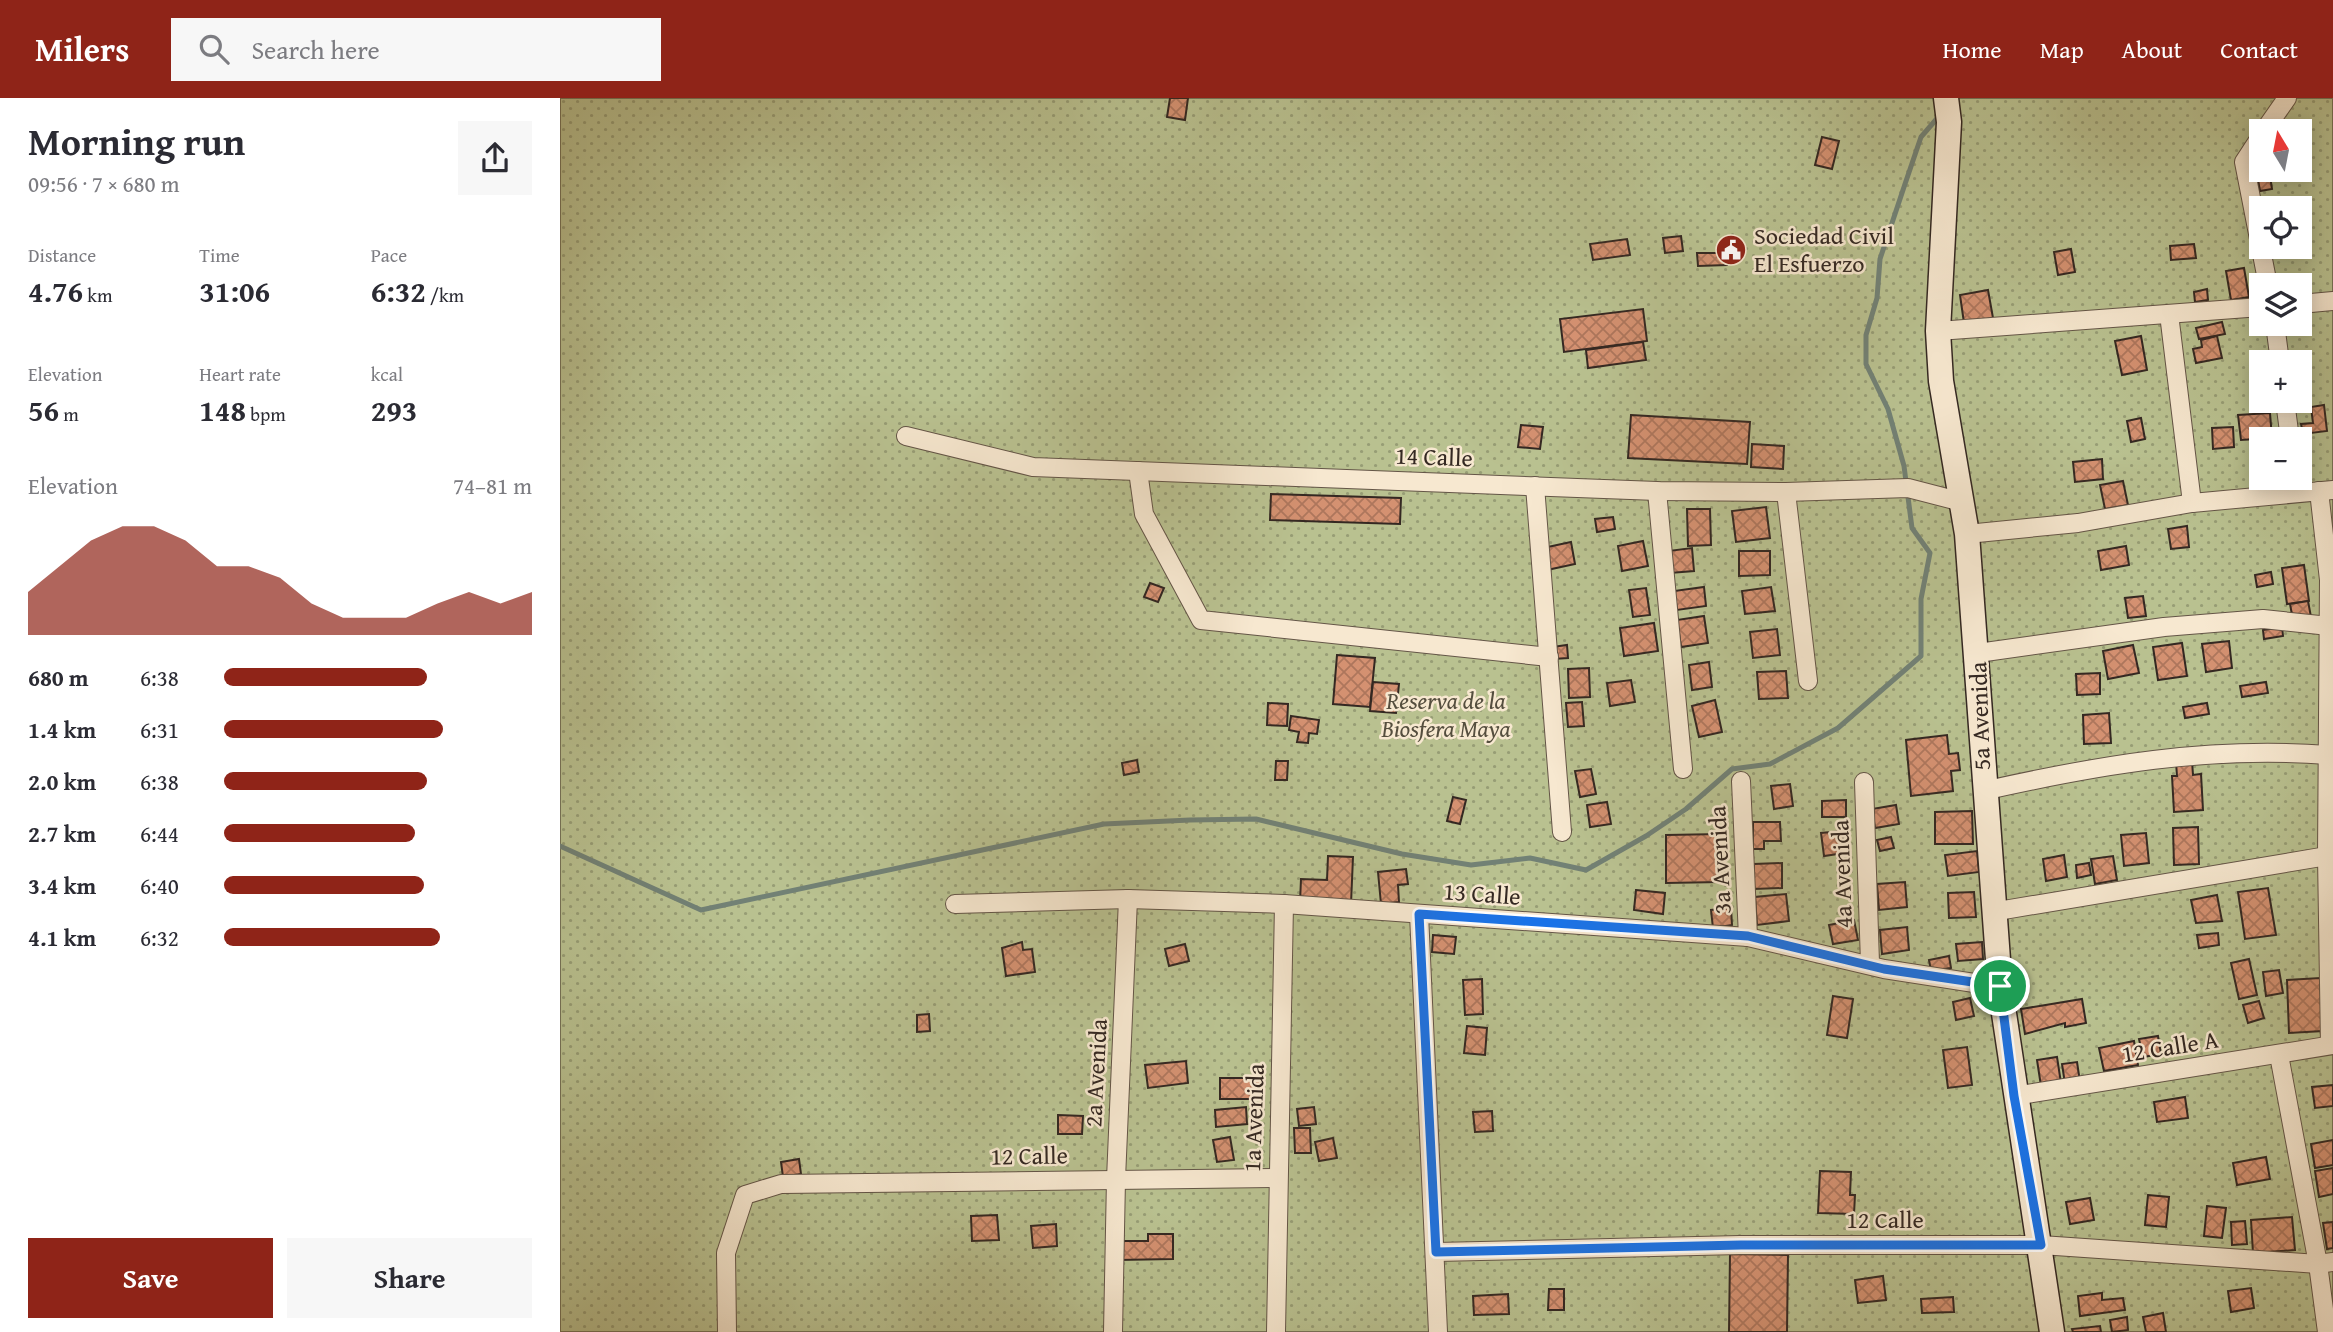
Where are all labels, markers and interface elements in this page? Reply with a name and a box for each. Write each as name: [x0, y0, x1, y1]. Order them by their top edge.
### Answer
search box: [171, 18, 661, 81]
text: Milers: [35, 25, 129, 73]
icon: search: [195, 30, 233, 68]
text: Search here: [251, 30, 380, 69]
text: Home: [1943, 32, 2002, 67]
text: Map: [2040, 32, 2084, 67]
text: About: [2122, 32, 2182, 67]
text: Contact: [2220, 32, 2298, 67]
text: Morning run: [28, 113, 245, 169]
north arrow: [2249, 119, 2312, 182]
map controls: [2249, 119, 2312, 490]
button: share: [458, 121, 532, 195]
text: 09:56 · 7 × 680 m: [28, 167, 180, 200]
button: locate: [2249, 196, 2312, 259]
place label: Sociedad Civil El Esfuerzo: [1754, 218, 1894, 281]
public building icon: Sociedad Civil El Esfuerzo: [1714, 233, 1748, 267]
text: Distance: [28, 241, 96, 269]
text: Time: [199, 241, 240, 269]
text: Pace: [371, 241, 407, 269]
text: 4.76: [28, 269, 83, 313]
text: 31:06: [199, 269, 270, 313]
text: 6:32: [371, 269, 426, 313]
button: layers: [2249, 273, 2312, 336]
text: km: [83, 281, 112, 309]
text: /km: [426, 281, 464, 309]
button: +: [2249, 350, 2312, 413]
text: Elevation: [28, 360, 102, 388]
text: Heart rate: [199, 360, 281, 388]
text: kcal: [371, 360, 403, 388]
text: 56: [28, 388, 59, 432]
text: 148: [199, 388, 246, 432]
text: 293: [371, 388, 417, 432]
text: m: [59, 400, 79, 428]
text: bpm: [246, 400, 286, 428]
button: −: [2249, 427, 2312, 490]
street label: 14 Calle: [1395, 438, 1473, 475]
text: Elevation: [28, 469, 118, 502]
text: 74–81 m: [453, 469, 532, 502]
street label: 5a Avenida: [1960, 660, 1999, 771]
text: 680 m: [28, 661, 89, 694]
text: 6:38: [140, 661, 179, 694]
park label: Reserva de la Biosfera Maya: [1381, 683, 1510, 746]
text: 1.4 km: [28, 713, 96, 746]
text: 6:31: [140, 713, 179, 746]
text: 2.0 km: [28, 765, 96, 798]
text: 6:38: [140, 765, 179, 798]
street label: 3a Avenida: [1699, 804, 1740, 915]
text: 2.7 km: [28, 817, 96, 850]
text: 6:44: [140, 817, 179, 850]
street label: 4a Avenida: [1822, 818, 1861, 929]
text: 3.4 km: [28, 869, 96, 902]
text: 6:40: [140, 869, 179, 902]
street label: 13 Calle: [1442, 873, 1522, 914]
text: 4.1 km: [28, 921, 96, 954]
text: 6:32: [140, 921, 179, 954]
pin: [1970, 956, 2030, 1016]
icon: arrive: [1981, 967, 2019, 1005]
street label: 2a Avenida: [1075, 1017, 1116, 1128]
street label: 12 Calle A: [2119, 1022, 2221, 1071]
street label: 1a Avenida: [1234, 1062, 1273, 1173]
street label: 12 Calle: [990, 1137, 1068, 1174]
street label: 12 Calle: [1846, 1202, 1924, 1237]
button: Save: [28, 1238, 273, 1318]
button: Share: [287, 1238, 532, 1318]

